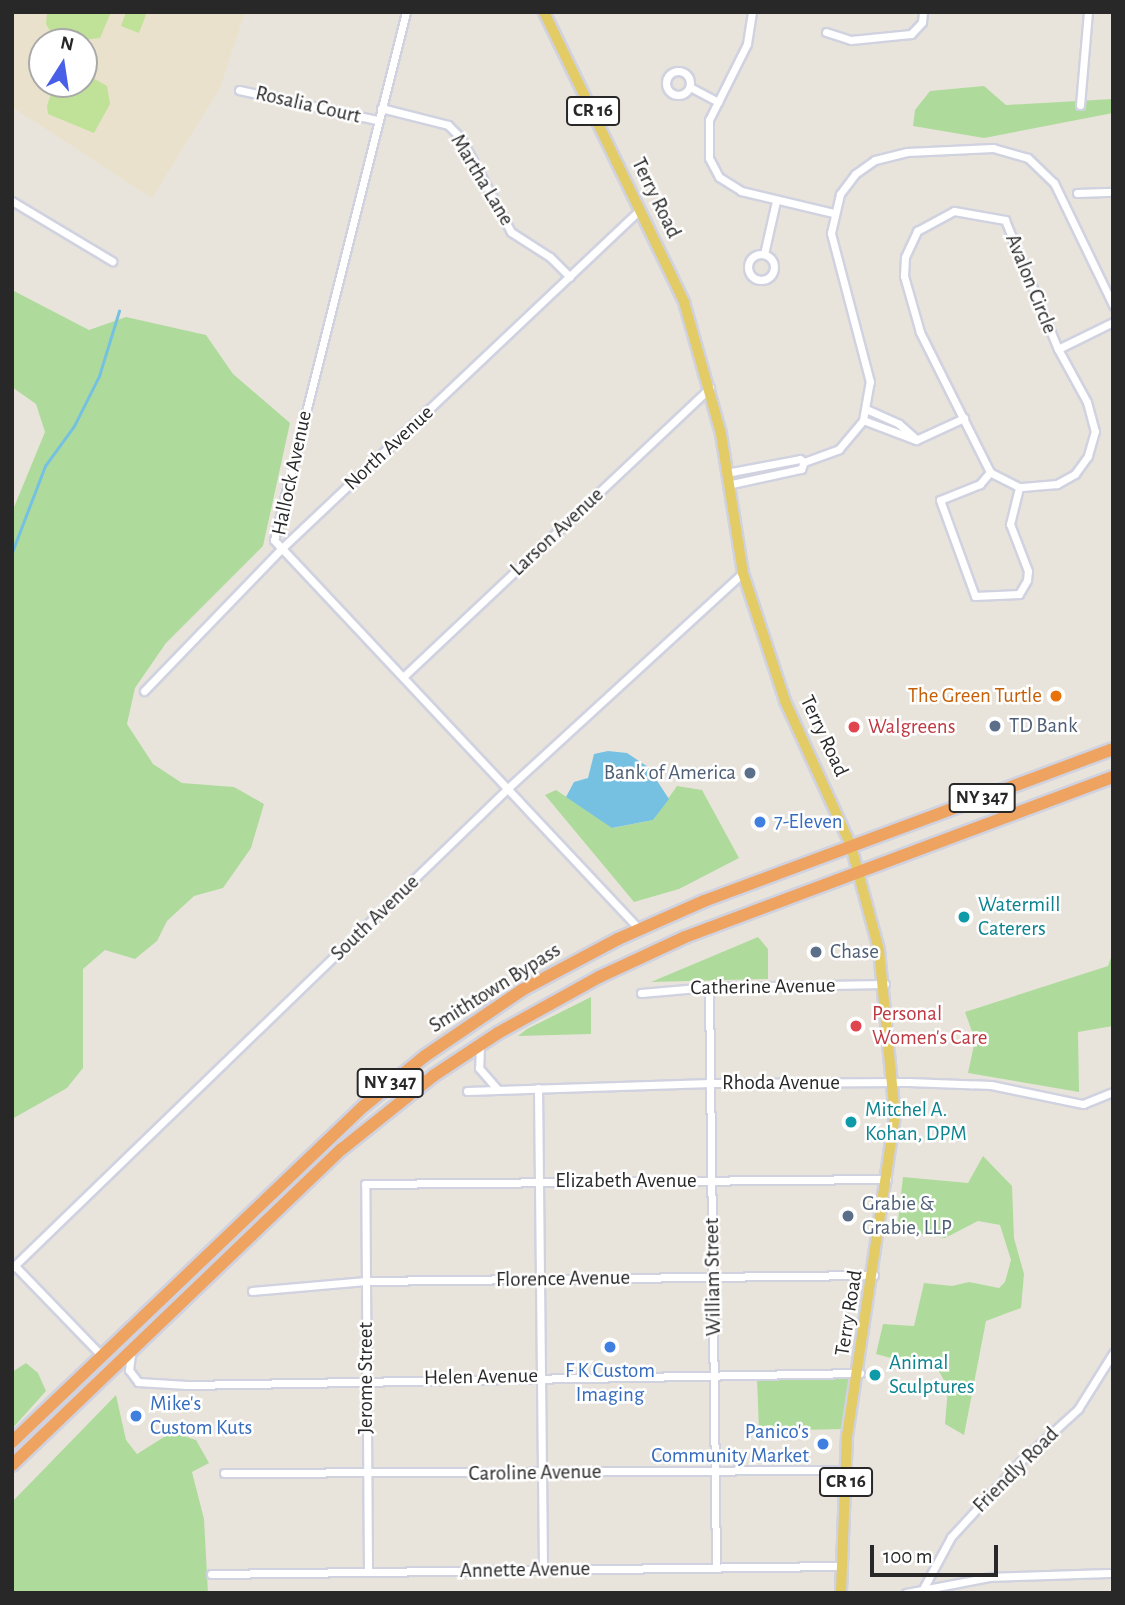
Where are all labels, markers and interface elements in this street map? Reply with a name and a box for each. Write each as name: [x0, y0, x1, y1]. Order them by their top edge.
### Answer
north arrow: [28, 28, 98, 98]
text: N: [59, 33, 75, 55]
street label: Rosalia Court: [253, 81, 363, 129]
road number: CR 16: [565, 96, 621, 127]
street label: Martha Lane: [445, 130, 519, 230]
street label: Terry Road: [626, 154, 686, 242]
street label: Avalon Circle: [1000, 230, 1062, 338]
street label: North Avenue: [339, 400, 439, 496]
street label: Hallock Avenue: [267, 408, 317, 538]
street label: Larson Avenue: [505, 482, 609, 582]
place label: The Green Turtle: [908, 683, 1042, 709]
marker: The Green Turtle: [1048, 688, 1064, 704]
street label: Terry Road: [794, 691, 854, 781]
place label: TD Bank: [1009, 713, 1078, 739]
place label: Walgreens: [868, 714, 955, 740]
marker: TD Bank: [987, 718, 1003, 734]
marker: Walgreens: [846, 719, 862, 735]
place label: Bank of America: [604, 760, 736, 786]
marker: Bank of America: [742, 765, 758, 781]
road number: NY 347: [947, 782, 1017, 814]
place label: 7-Eleven: [774, 809, 843, 835]
marker: 7-Eleven: [752, 814, 768, 830]
street label: South Avenue: [326, 870, 424, 966]
place label: Watermill Caterers: [978, 892, 1060, 942]
marker: Watermill Caterers: [956, 909, 972, 925]
street label: Smithtown Bypass: [425, 938, 565, 1038]
place label: Chase: [830, 939, 879, 965]
marker: Chase: [808, 944, 824, 960]
street label: Catherine Avenue: [690, 973, 836, 1001]
place label: Personal Women's Care: [872, 1001, 987, 1051]
marker: Personal Women's Care: [846, 1016, 866, 1036]
road number: NY 347: [355, 1068, 425, 1098]
street label: Rhoda Avenue: [722, 1070, 840, 1096]
place label: Mitchel A. Kohan, DPM: [865, 1097, 967, 1147]
marker: Mitchel A. Kohan, DPM: [843, 1114, 859, 1130]
street label: Elizabeth Avenue: [555, 1168, 697, 1194]
place label: Grabie & Grabie, LLP: [862, 1191, 952, 1241]
marker: Grabie & Grabie, LLP: [840, 1208, 856, 1224]
street label: William Street: [699, 1218, 727, 1336]
street label: Florence Avenue: [496, 1265, 630, 1293]
street label: Terry Road: [830, 1268, 868, 1358]
street label: Jerome Street: [353, 1322, 379, 1434]
marker: F K Custom Imaging: [602, 1339, 618, 1355]
place label: Animal Sculptures: [889, 1350, 975, 1400]
place label: F K Custom Imaging: [565, 1358, 655, 1408]
street label: Helen Avenue: [424, 1363, 538, 1391]
marker: Animal Sculptures: [867, 1367, 883, 1383]
place label: Mike's Custom Kuts: [150, 1391, 252, 1441]
marker: Mike's Custom Kuts: [128, 1408, 144, 1424]
place label: Panico's Community Market: [651, 1419, 809, 1469]
street label: Friendly Road: [968, 1422, 1064, 1518]
marker: Panico's Community Market: [815, 1436, 831, 1452]
street label: Caroline Avenue: [468, 1459, 602, 1487]
road number: CR 16: [818, 1466, 874, 1498]
scale bar: [873, 1532, 1001, 1576]
text: 100 m: [883, 1546, 933, 1567]
street label: Annette Avenue: [460, 1556, 590, 1584]

